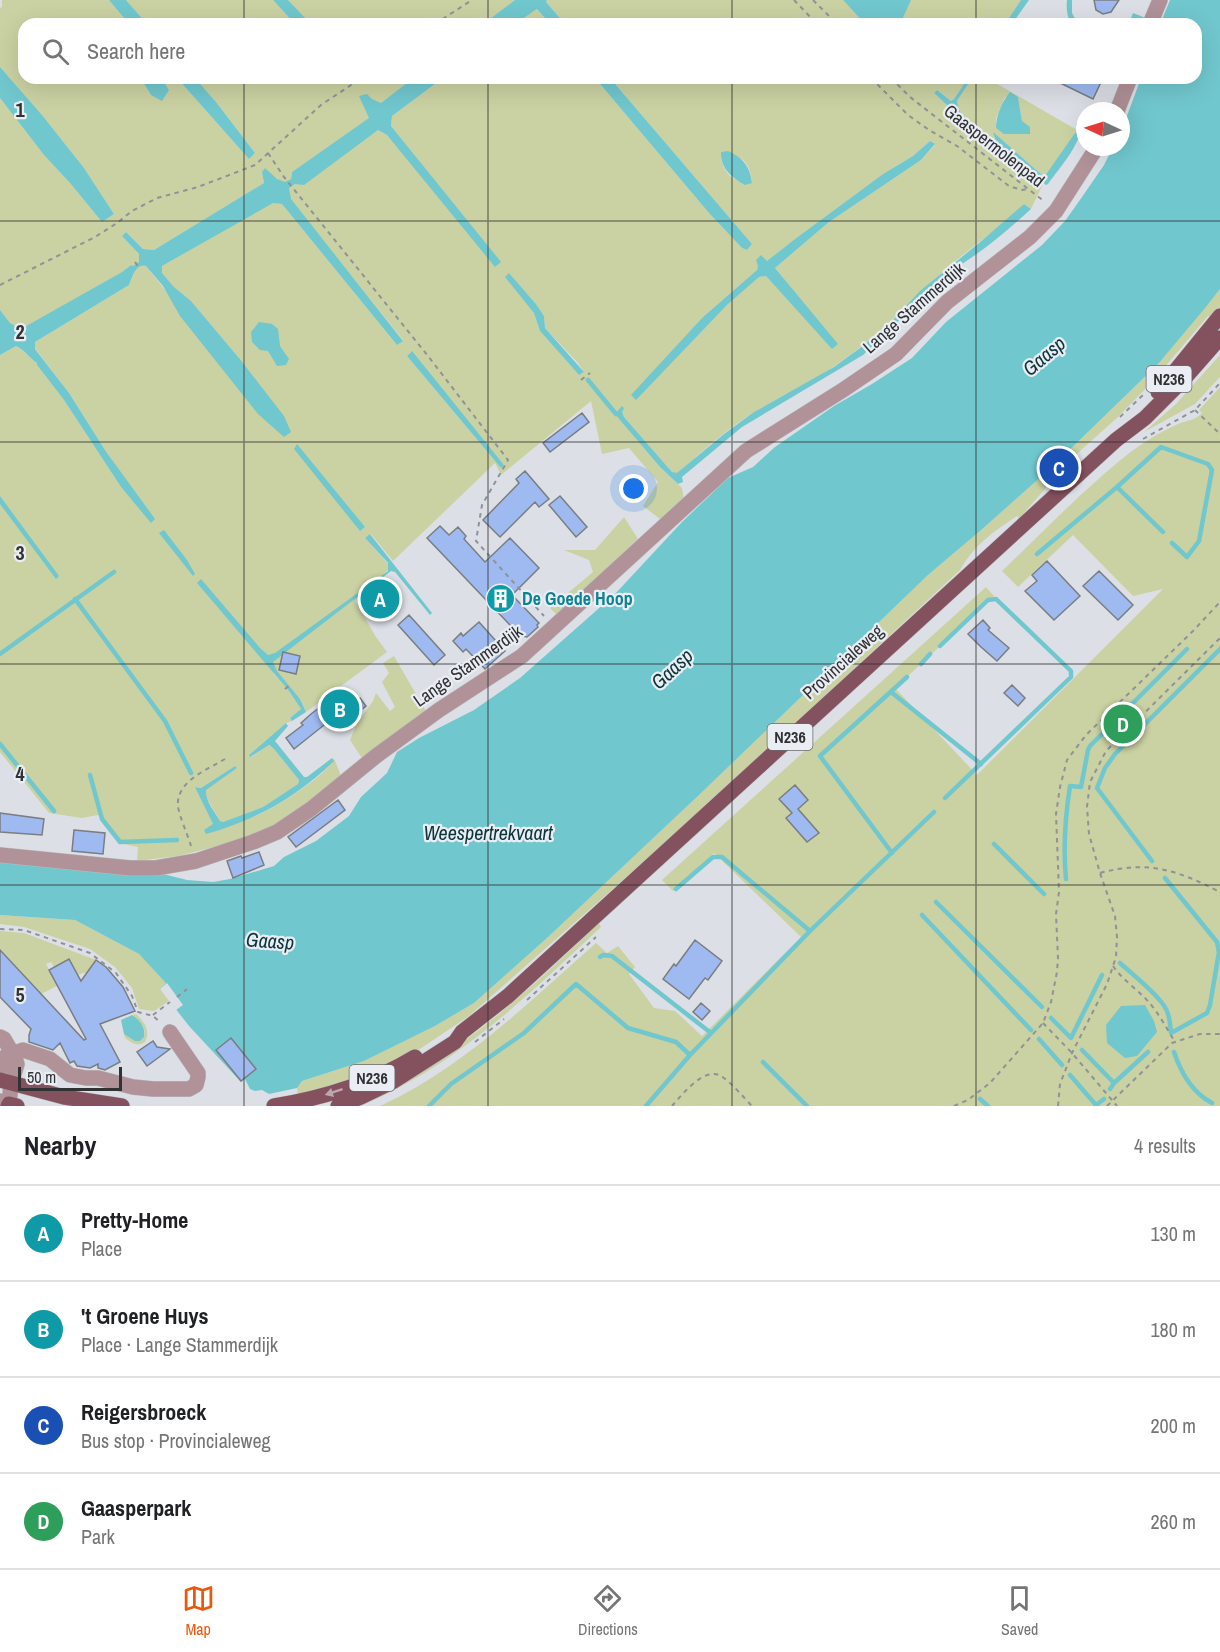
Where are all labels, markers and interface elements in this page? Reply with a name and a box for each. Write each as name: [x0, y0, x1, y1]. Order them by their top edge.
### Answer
search box: [18, 18, 1202, 84]
icon: search: [39, 35, 72, 68]
text: Search here: [87, 36, 185, 66]
text: 1: [15, 96, 25, 123]
street label: Gaaspermolenpad: [939, 98, 1050, 193]
north arrow: [1076, 102, 1130, 156]
street label: Lange Stammerdijk: [857, 256, 971, 359]
text: 2: [15, 318, 25, 345]
water label: Gaasp: [1016, 330, 1071, 381]
road number: N236: [1146, 366, 1192, 392]
pin: C: [1040, 446, 1078, 490]
your location: [619, 474, 648, 503]
text: 3: [15, 539, 25, 566]
pin: A: [360, 576, 400, 622]
building icon: De Goede Hoop: [485, 583, 517, 615]
place label: De Goede Hoop: [522, 586, 633, 611]
street label: Lange Stammerdijk: [408, 618, 528, 713]
street label: Provincialeweg: [797, 618, 889, 705]
water label: Gaasp: [645, 642, 699, 695]
pin: B: [320, 686, 360, 732]
pin: D: [1104, 702, 1142, 746]
road number: N236: [768, 724, 812, 750]
text: 4: [15, 760, 25, 787]
water label: Weespertrekvaart: [423, 819, 553, 846]
water label: Gaasp: [245, 925, 295, 956]
text: 5: [15, 981, 25, 1008]
scale bar: [18, 1064, 122, 1092]
road number: N236: [350, 1065, 394, 1091]
text: 50 m: [27, 1066, 56, 1088]
one-way arrow: [325, 1088, 343, 1097]
text: Nearby: [24, 1128, 96, 1163]
text: 4 results: [1134, 1132, 1196, 1159]
text: Pretty-Home: [81, 1205, 188, 1235]
text: A: [38, 1220, 49, 1247]
text: 130 m: [1150, 1220, 1196, 1247]
text: Place: [81, 1235, 122, 1262]
text: 't Groene Huys: [81, 1301, 209, 1331]
text: B: [38, 1316, 49, 1343]
text: 180 m: [1150, 1316, 1196, 1343]
text: Place · Lange Stammerdijk: [81, 1331, 278, 1358]
text: Reigersbroeck: [81, 1397, 206, 1427]
text: C: [38, 1412, 49, 1439]
text: 200 m: [1150, 1412, 1196, 1439]
text: Bus stop · Provincialeweg: [81, 1427, 271, 1454]
text: Gaasperpark: [81, 1493, 191, 1523]
text: D: [38, 1508, 49, 1535]
text: 260 m: [1150, 1508, 1196, 1535]
text: Park: [81, 1523, 115, 1550]
tab: Map: [182, 1582, 215, 1640]
tab: Directions: [578, 1582, 638, 1640]
tab: Saved: [1001, 1582, 1038, 1640]

